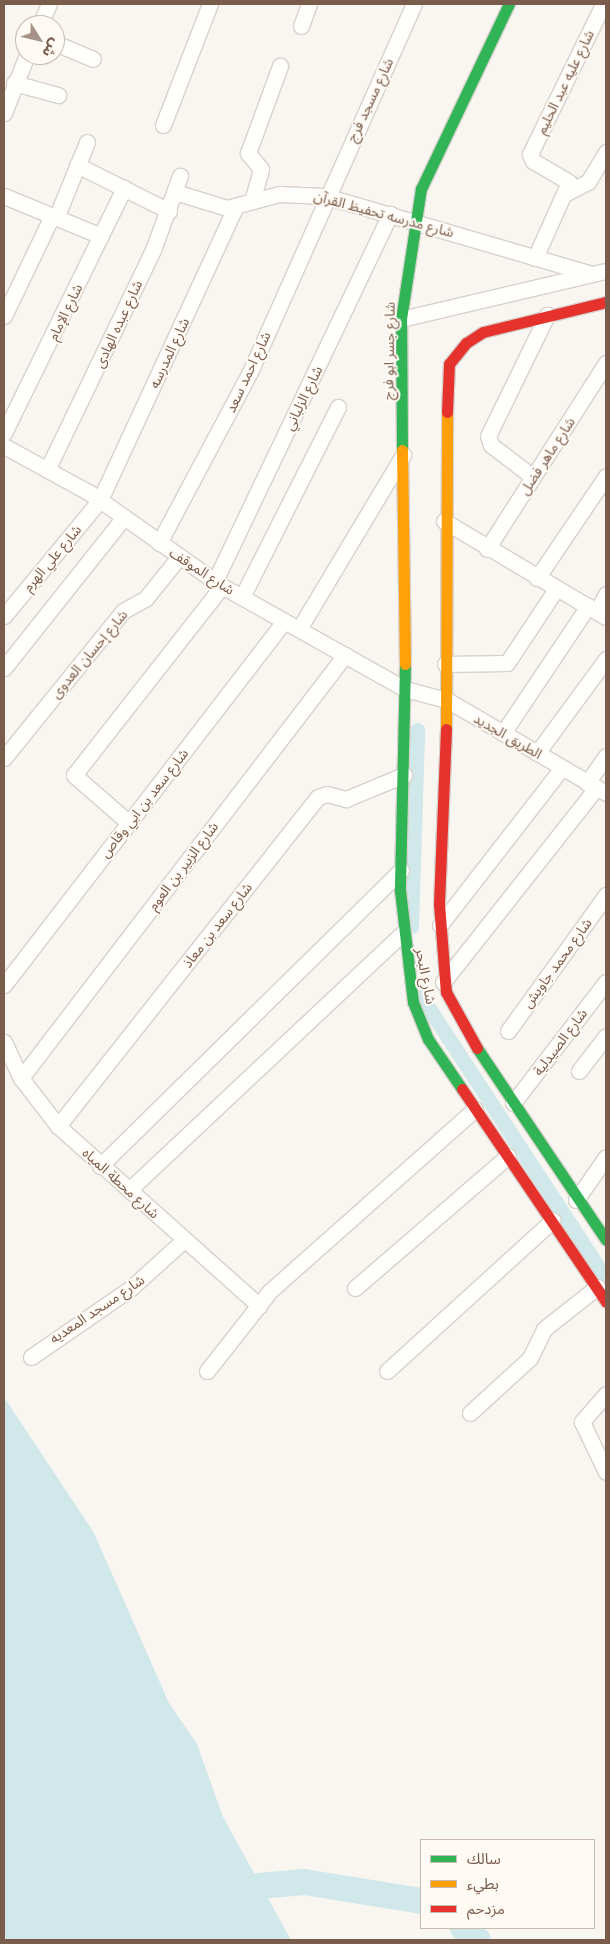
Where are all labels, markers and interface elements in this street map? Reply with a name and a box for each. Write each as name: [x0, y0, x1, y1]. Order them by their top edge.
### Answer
north arrow: [15, 15, 65, 65]
street label: شارع عليه عبد الحليم: [533, 27, 597, 137]
text: ش: [39, 36, 64, 61]
street label: شارع مسجد فرج: [343, 55, 397, 145]
street label: شارع مدرسه تحفيظ القرآن: [312, 187, 456, 241]
street label: شارع عبده الهادى: [90, 277, 146, 371]
street label: شارع الإمام: [44, 281, 86, 343]
street label: شارع جسر ابو فرج: [380, 302, 398, 400]
street label: شارع المدرسه: [145, 315, 193, 391]
street label: شارع احمد سعد: [222, 329, 274, 415]
street label: شارع الزلباني: [280, 363, 326, 433]
street label: شارع ماهر فضل: [516, 414, 578, 498]
street label: شارع علي الهرم: [19, 521, 85, 595]
street label: شارع الموقف: [166, 544, 238, 598]
street label: شارع إحسان العدوى: [47, 606, 131, 702]
street label: الطريق الجديد: [471, 710, 545, 762]
street label: شارع سعد بن ابي وقاص: [96, 745, 192, 861]
street label: شارع الزبير بن العوم: [144, 818, 222, 914]
street label: شارع سعد بن معاذ: [179, 879, 255, 971]
street label: شارع محمد جاويش: [519, 915, 595, 1011]
street label: شارع البحر: [412, 946, 440, 1006]
street label: شارع الصيدلية: [529, 1005, 591, 1079]
street label: شارع محطة المياه: [79, 1144, 163, 1222]
street label: شارع مسجد المعديه: [46, 1271, 148, 1347]
legend: [420, 1839, 595, 1929]
text: سالك: [467, 1849, 501, 1867]
text: بطيء: [467, 1874, 499, 1892]
text: مزدحم: [467, 1899, 505, 1917]

